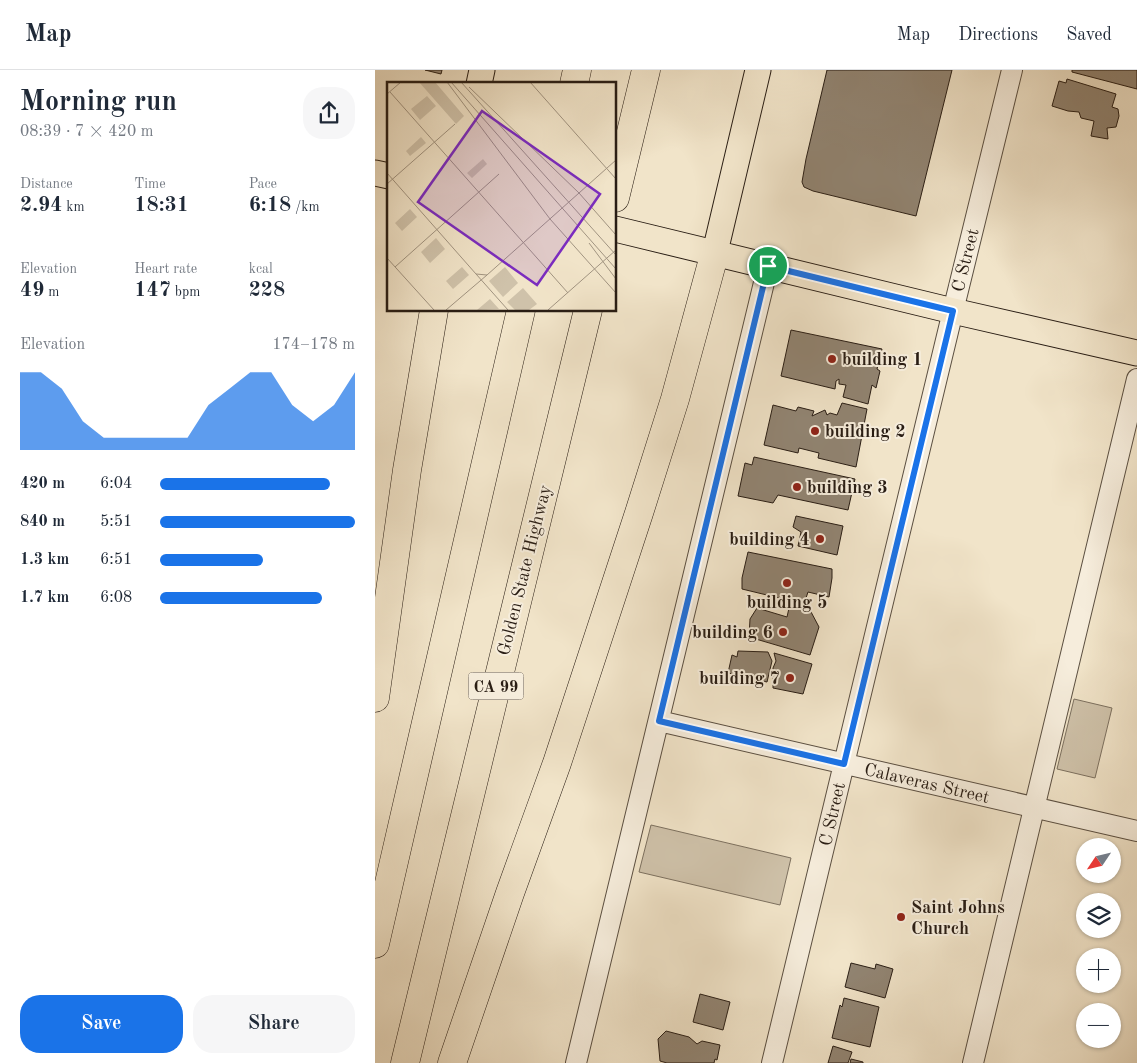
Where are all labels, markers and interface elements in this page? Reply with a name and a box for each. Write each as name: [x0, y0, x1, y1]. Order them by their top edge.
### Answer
text: Map: [25, 23, 72, 47]
text: Map: [897, 26, 930, 44]
text: Directions: [958, 26, 1038, 44]
text: Saved: [1066, 26, 1112, 44]
inset map: [387, 82, 616, 311]
button: share: [303, 87, 355, 139]
text: Morning run: [20, 89, 177, 117]
text: 08:39 · 7 × 420 m: [20, 124, 153, 140]
text: Distance: [20, 177, 73, 191]
text: Time: [134, 177, 166, 191]
text: Pace: [249, 177, 277, 191]
text: 2.94: [20, 195, 62, 216]
text: 18:31: [134, 195, 189, 216]
text: 6:18: [249, 195, 291, 216]
text: km: [62, 200, 85, 214]
text: /km: [291, 200, 320, 214]
street label: C Street: [949, 227, 983, 294]
pin: [747, 245, 789, 287]
icon: arrive: [754, 252, 782, 280]
text: Elevation: [20, 262, 77, 276]
text: Heart rate: [134, 262, 197, 276]
text: kcal: [249, 262, 273, 276]
text: 49: [20, 280, 44, 301]
text: 147: [134, 280, 171, 301]
text: 228: [249, 280, 285, 301]
text: m: [44, 285, 59, 299]
text: bpm: [171, 285, 200, 299]
text: Elevation: [20, 337, 85, 353]
text: 174–178 m: [272, 337, 355, 353]
place label: building 1: [842, 351, 923, 369]
marker: building 1: [826, 353, 838, 365]
place label: building 2: [825, 423, 906, 441]
marker: building 2: [809, 425, 821, 437]
text: 420 m: [20, 476, 65, 492]
text: 6:04: [100, 476, 132, 492]
place label: building 3: [807, 479, 888, 497]
marker: building 3: [791, 481, 803, 493]
street label: Golden State Highway: [495, 483, 555, 657]
text: 840 m: [20, 514, 65, 530]
text: 5:51: [100, 514, 132, 530]
place label: building 4: [729, 531, 810, 549]
marker: building 4: [814, 533, 826, 545]
text: 1.3 km: [20, 552, 69, 568]
text: 6:51: [100, 552, 132, 568]
marker: building 5: [781, 577, 793, 589]
text: 1.7 km: [20, 590, 69, 606]
text: 6:08: [100, 590, 132, 606]
place label: building 5: [747, 594, 827, 612]
place label: building 6: [692, 624, 773, 642]
marker: building 6: [777, 626, 789, 638]
place label: building 7: [699, 670, 780, 688]
road number: CA 99: [469, 672, 523, 700]
marker: building 7: [784, 672, 796, 684]
street label: Calaveras Street: [862, 761, 991, 807]
street label: C Street: [817, 781, 849, 848]
north arrow: [1076, 838, 1121, 882]
map controls: [1076, 838, 1121, 1048]
button: layers: [1076, 893, 1121, 938]
place label: Saint Johns Church: [911, 899, 1005, 938]
marker: Saint Johns Church: [895, 911, 907, 923]
button: +: [1076, 948, 1121, 993]
button: Save: [20, 995, 183, 1053]
button: Share: [193, 995, 355, 1053]
button: −: [1076, 1003, 1121, 1048]

